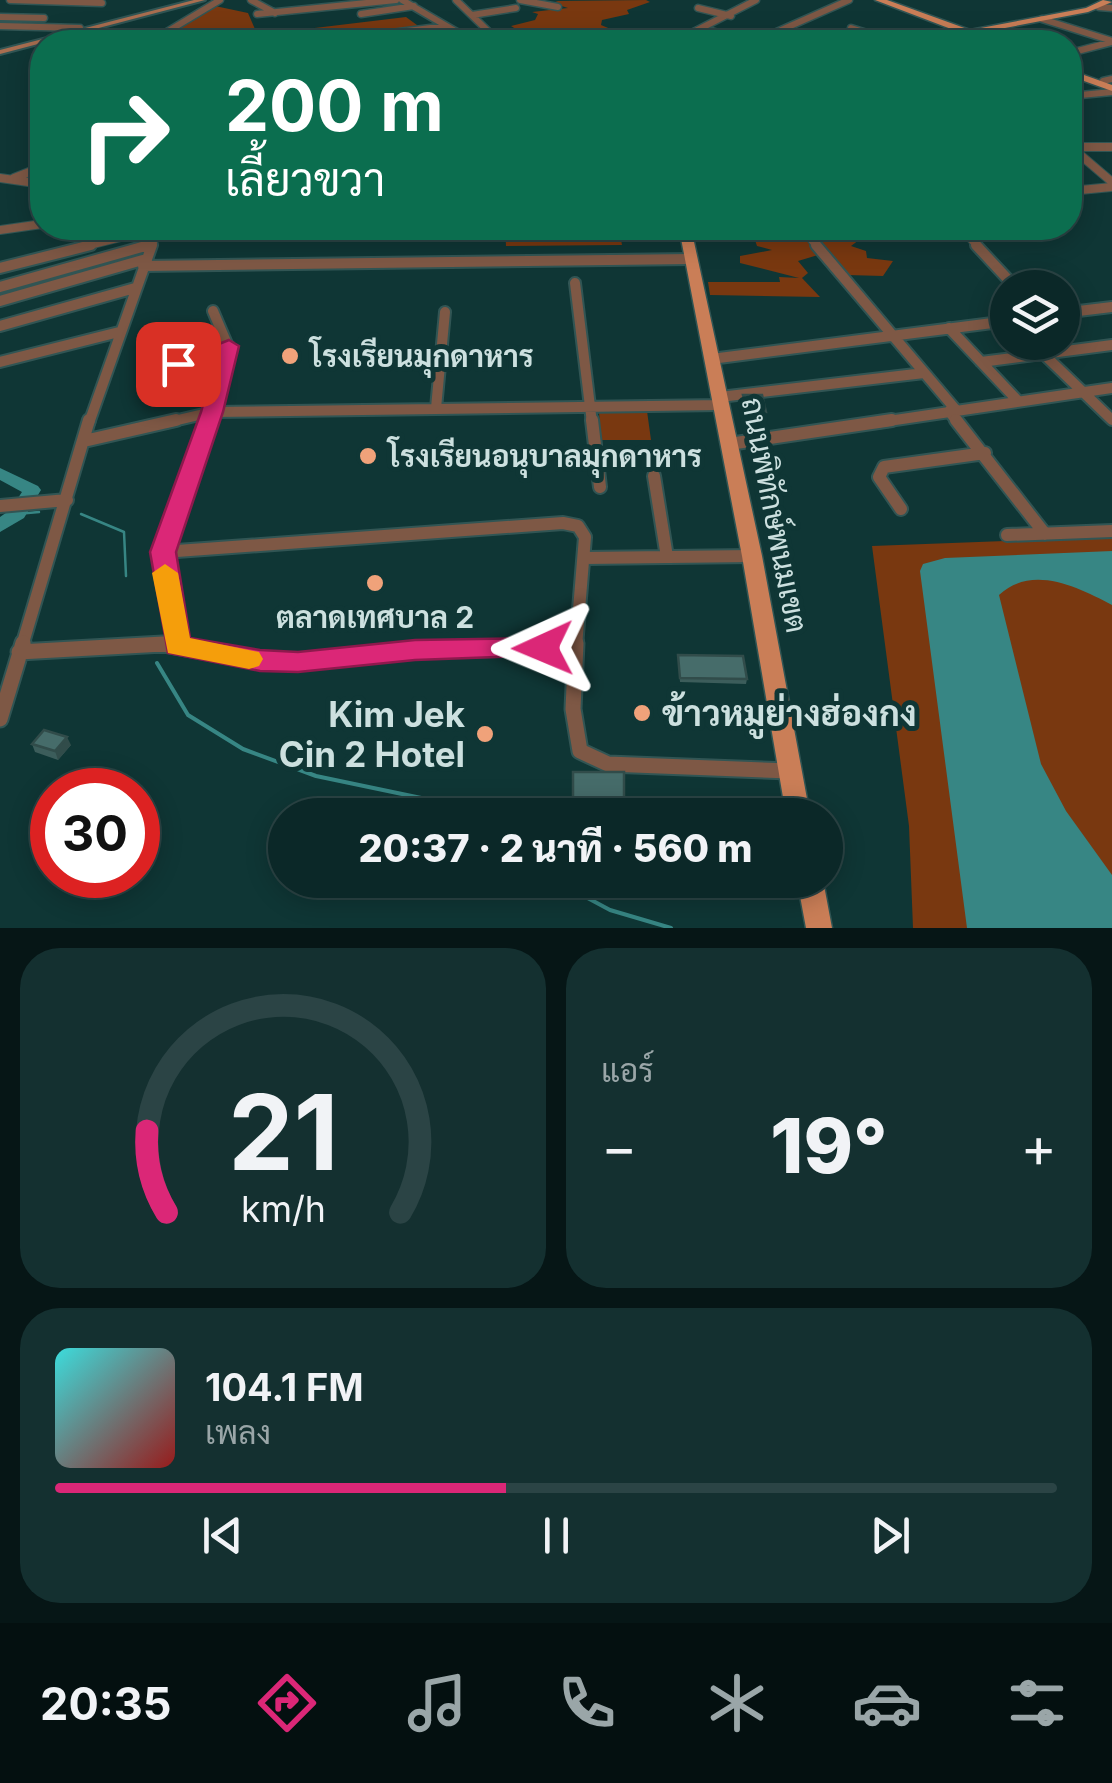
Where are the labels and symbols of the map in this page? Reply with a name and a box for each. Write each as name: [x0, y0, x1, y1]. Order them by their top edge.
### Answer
pin: [136, 322, 221, 407]
place label: โรงเรียนมุกดาหาร: [308, 336, 534, 378]
marker: โรงเรียนมุกดาหาร: [279, 345, 301, 367]
street label: ถนนพิทักษ์พนมเขต: [735, 394, 816, 636]
place label: โรงเรียนอนุบาลมุกดาหาร: [386, 436, 702, 478]
marker: โรงเรียนอนุบาลมุกดาหาร: [357, 445, 379, 467]
marker: ตลาดเทศบาล 2: [364, 572, 386, 594]
position arrow: [491, 596, 595, 700]
place label: ตลาดเทศบาล 2: [276, 599, 474, 635]
place label: ข้าวหมูย่างฮ่องกง: [662, 691, 917, 739]
place label: Kim Jek Cin 2 Hotel: [279, 693, 466, 775]
marker: ข้าวหมูย่างฮ่องกง: [631, 702, 653, 724]
marker: Kim Jek Cin 2 Hotel: [474, 723, 496, 745]
speed limit sign: 30: [30, 768, 160, 898]

